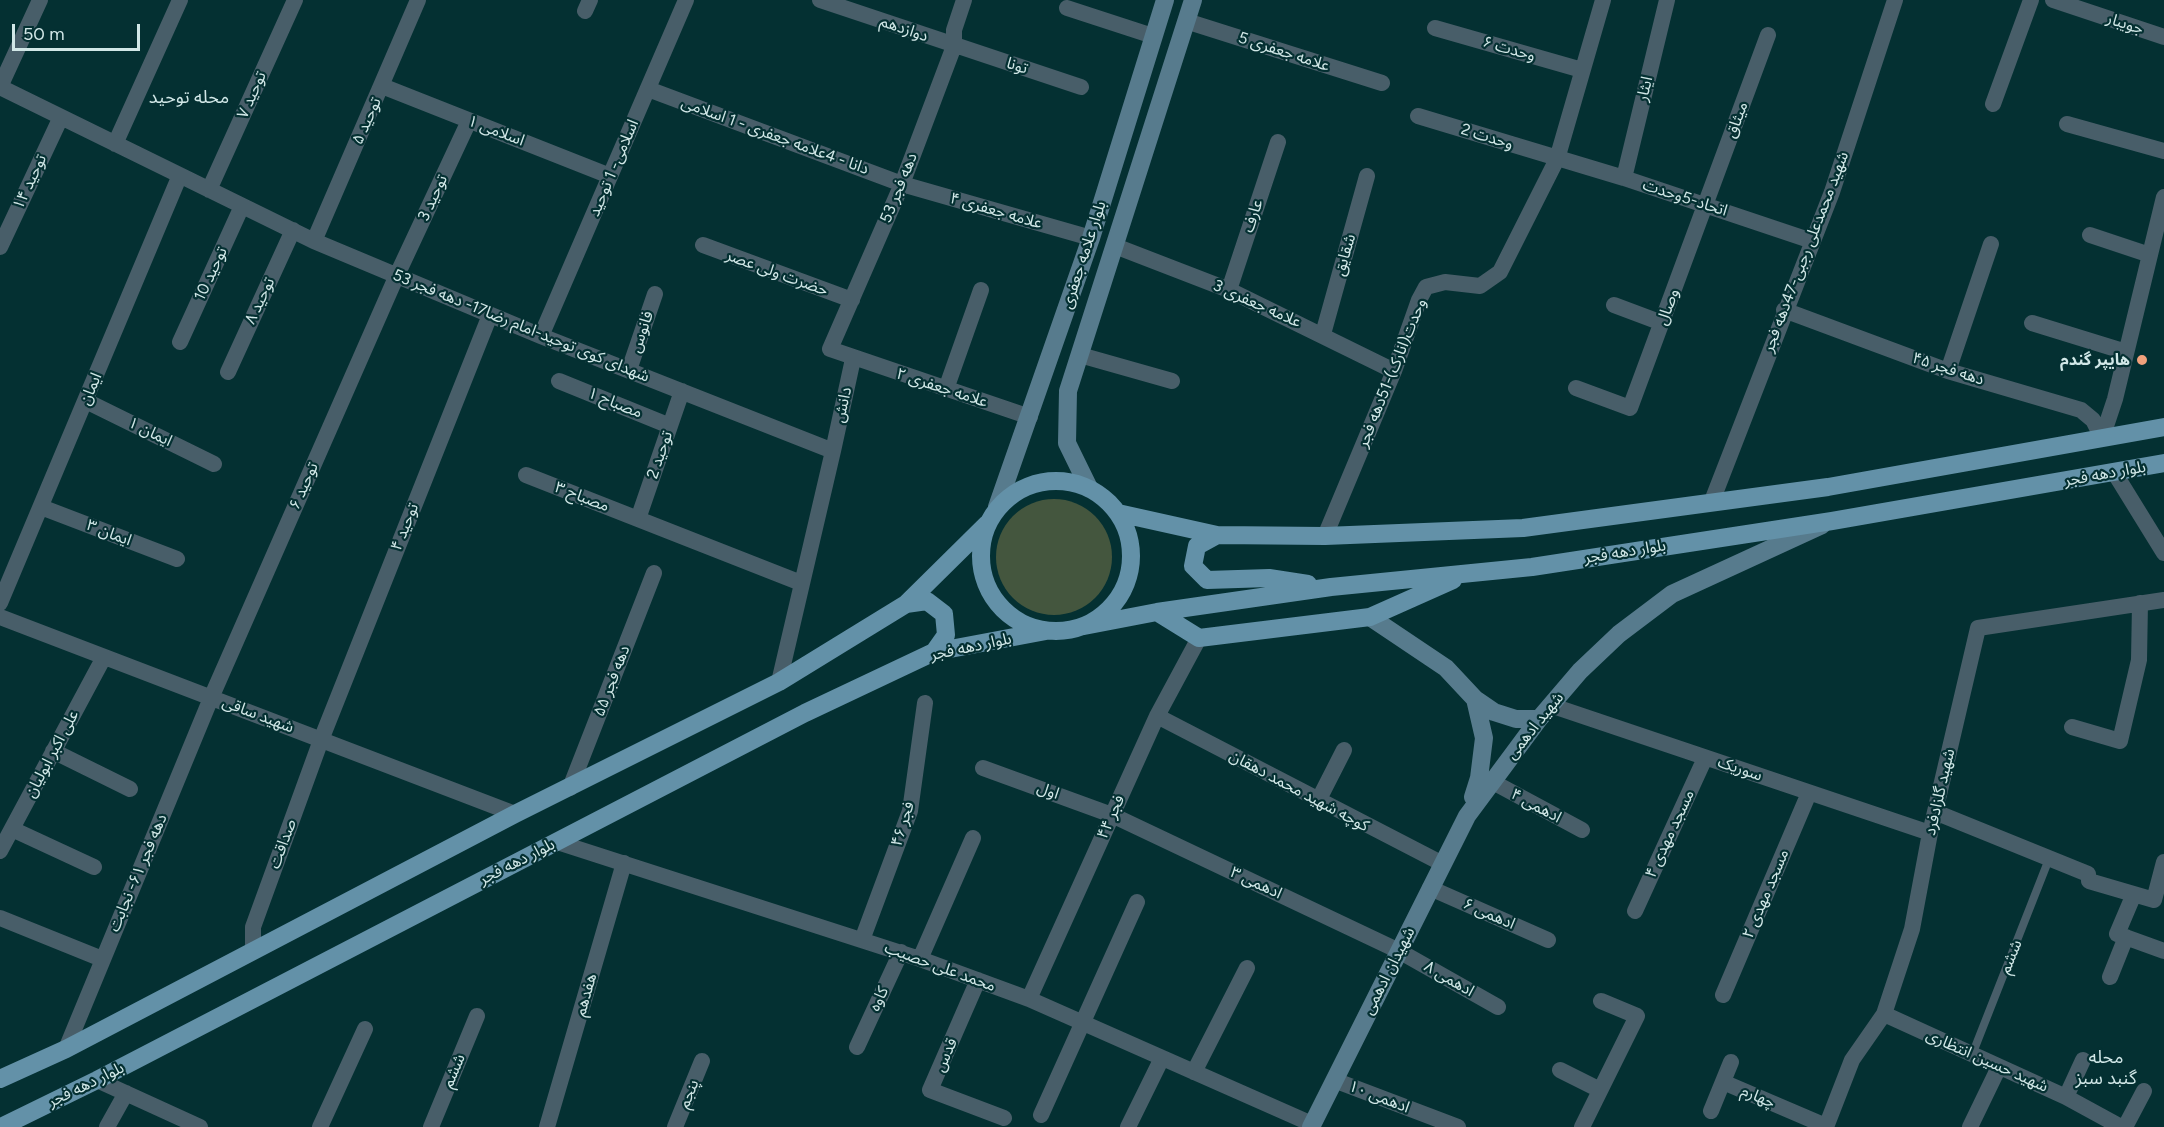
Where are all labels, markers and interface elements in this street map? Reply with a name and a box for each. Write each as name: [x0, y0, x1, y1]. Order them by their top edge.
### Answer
street label: جویبار: [2104, 9, 2146, 39]
scale bar: [15, 12, 142, 50]
street label: دوازدهم: [877, 12, 931, 46]
text: 50 m: [23, 23, 65, 45]
street label: علامه جعفری 5: [1236, 28, 1332, 76]
street label: وحدت ۶: [1480, 32, 1538, 66]
street label: تونا: [1004, 54, 1030, 78]
street label: توحید ۷: [233, 69, 271, 121]
street label: ایثار: [1633, 75, 1657, 103]
district label: محله توحید: [149, 87, 229, 109]
street label: دانا - 4علامه جعفری - 1 اسلامی: [679, 93, 871, 179]
street label: توحید ۵: [348, 95, 386, 147]
street label: میثاق: [1722, 99, 1752, 141]
street label: اسلامی ۱: [465, 111, 527, 151]
street label: اسلامی- 1 توحید: [585, 117, 643, 219]
street label: وحدت 2: [1458, 120, 1516, 154]
street label: شهید محمدعلی رجبی-47دهه فجر: [1759, 149, 1853, 355]
street label: دهه فجر 53: [876, 150, 922, 226]
street label: توحید ۱۴: [9, 151, 51, 213]
street label: توحید 3: [414, 172, 452, 224]
street label: اتحاد-5وحدت: [1640, 175, 1730, 221]
street label: علامه جعفری ۴: [948, 189, 1044, 233]
street label: عارف: [1239, 197, 1267, 235]
street label: بلوار علامه جعفری: [1058, 199, 1110, 311]
street label: شقایق: [1330, 232, 1360, 278]
street label: توحید 10: [190, 244, 232, 304]
street label: حضرت ولی عصر: [723, 246, 831, 300]
street label: شهدای کوی توحید-امام رضا17- دهه فجر 53: [390, 266, 652, 386]
street label: توحید ۸: [241, 275, 279, 327]
street label: علامه جعفری 3: [1210, 276, 1304, 332]
street label: وصال: [1653, 286, 1683, 328]
street label: وحدت(انارک)-51دهه فجر: [1353, 296, 1431, 450]
street label: فانوس: [626, 309, 658, 355]
street label: دهه فجر ۴۵: [1910, 348, 1986, 390]
place label: هایپر گندم: [2060, 350, 2130, 370]
marker: هایپر گندم: [2135, 353, 2149, 367]
street label: علامه جعفری ۲: [894, 364, 990, 412]
street label: ایمان: [76, 370, 106, 408]
street label: مصباح ۱: [585, 383, 645, 423]
street label: دانش: [830, 385, 856, 425]
street label: ایمان ۱: [125, 413, 175, 451]
street label: توحید 2: [643, 429, 677, 481]
street label: بلوار دهه فجر: [2063, 457, 2147, 491]
street label: توحید ۶: [285, 460, 323, 512]
street label: مصباح ۳: [552, 478, 612, 516]
street label: توحید ۴: [387, 501, 423, 553]
street label: ایمان ۳: [84, 516, 134, 550]
street label: بلوار دهه فجر: [1583, 536, 1667, 568]
street label: بلوار دهه فجر: [929, 629, 1013, 665]
street label: دهه فجر ۵۵: [590, 643, 634, 719]
street label: شهید ادهمی: [1502, 689, 1568, 763]
street label: شهید ساقی: [219, 693, 297, 737]
street label: علی اکبر ابولیان: [21, 707, 83, 801]
street label: کوچه شهید محمد دهقان: [1226, 746, 1372, 836]
street label: شهید گلزادفرد: [1921, 747, 1959, 837]
street label: سوریک: [1715, 752, 1765, 786]
street label: اول: [1034, 778, 1062, 804]
street label: ادهمی ۴: [1507, 785, 1565, 827]
street label: مسجد مهدی ۴: [1641, 787, 1699, 881]
street label: فجر ۴۴: [1093, 792, 1129, 842]
street label: فجر ۴۶: [887, 799, 919, 849]
street label: دهه فجر ۶۱- نجابت: [105, 811, 171, 935]
street label: صداقت: [265, 817, 301, 871]
street label: بلوار دهه فجر: [476, 835, 558, 889]
street label: مسجد مهدی ۲: [1739, 847, 1793, 941]
street label: ادهمی ۳: [1227, 863, 1285, 903]
street label: ادهمی ۶: [1460, 894, 1518, 934]
street label: شهیدان ادهمی: [1359, 924, 1419, 1018]
street label: ششم: [1996, 937, 2026, 977]
street label: محمد علی حصیب: [882, 938, 998, 996]
street label: ادهمی ۸: [1420, 957, 1478, 1001]
street label: هفدهم: [571, 971, 601, 1019]
street label: کاوه: [865, 984, 893, 1014]
street label: شهید حسین انتظاری: [1923, 1025, 2051, 1097]
street label: قدس: [930, 1035, 962, 1075]
district label: محله گنبد سبز: [2075, 1047, 2137, 1090]
street label: ششم: [438, 1051, 470, 1091]
street label: بلوار دهه فجر: [45, 1058, 127, 1112]
street label: پنجم: [675, 1077, 703, 1111]
street label: ادهمی ۱۰: [1346, 1077, 1412, 1117]
street label: چهارم: [1738, 1081, 1778, 1113]

